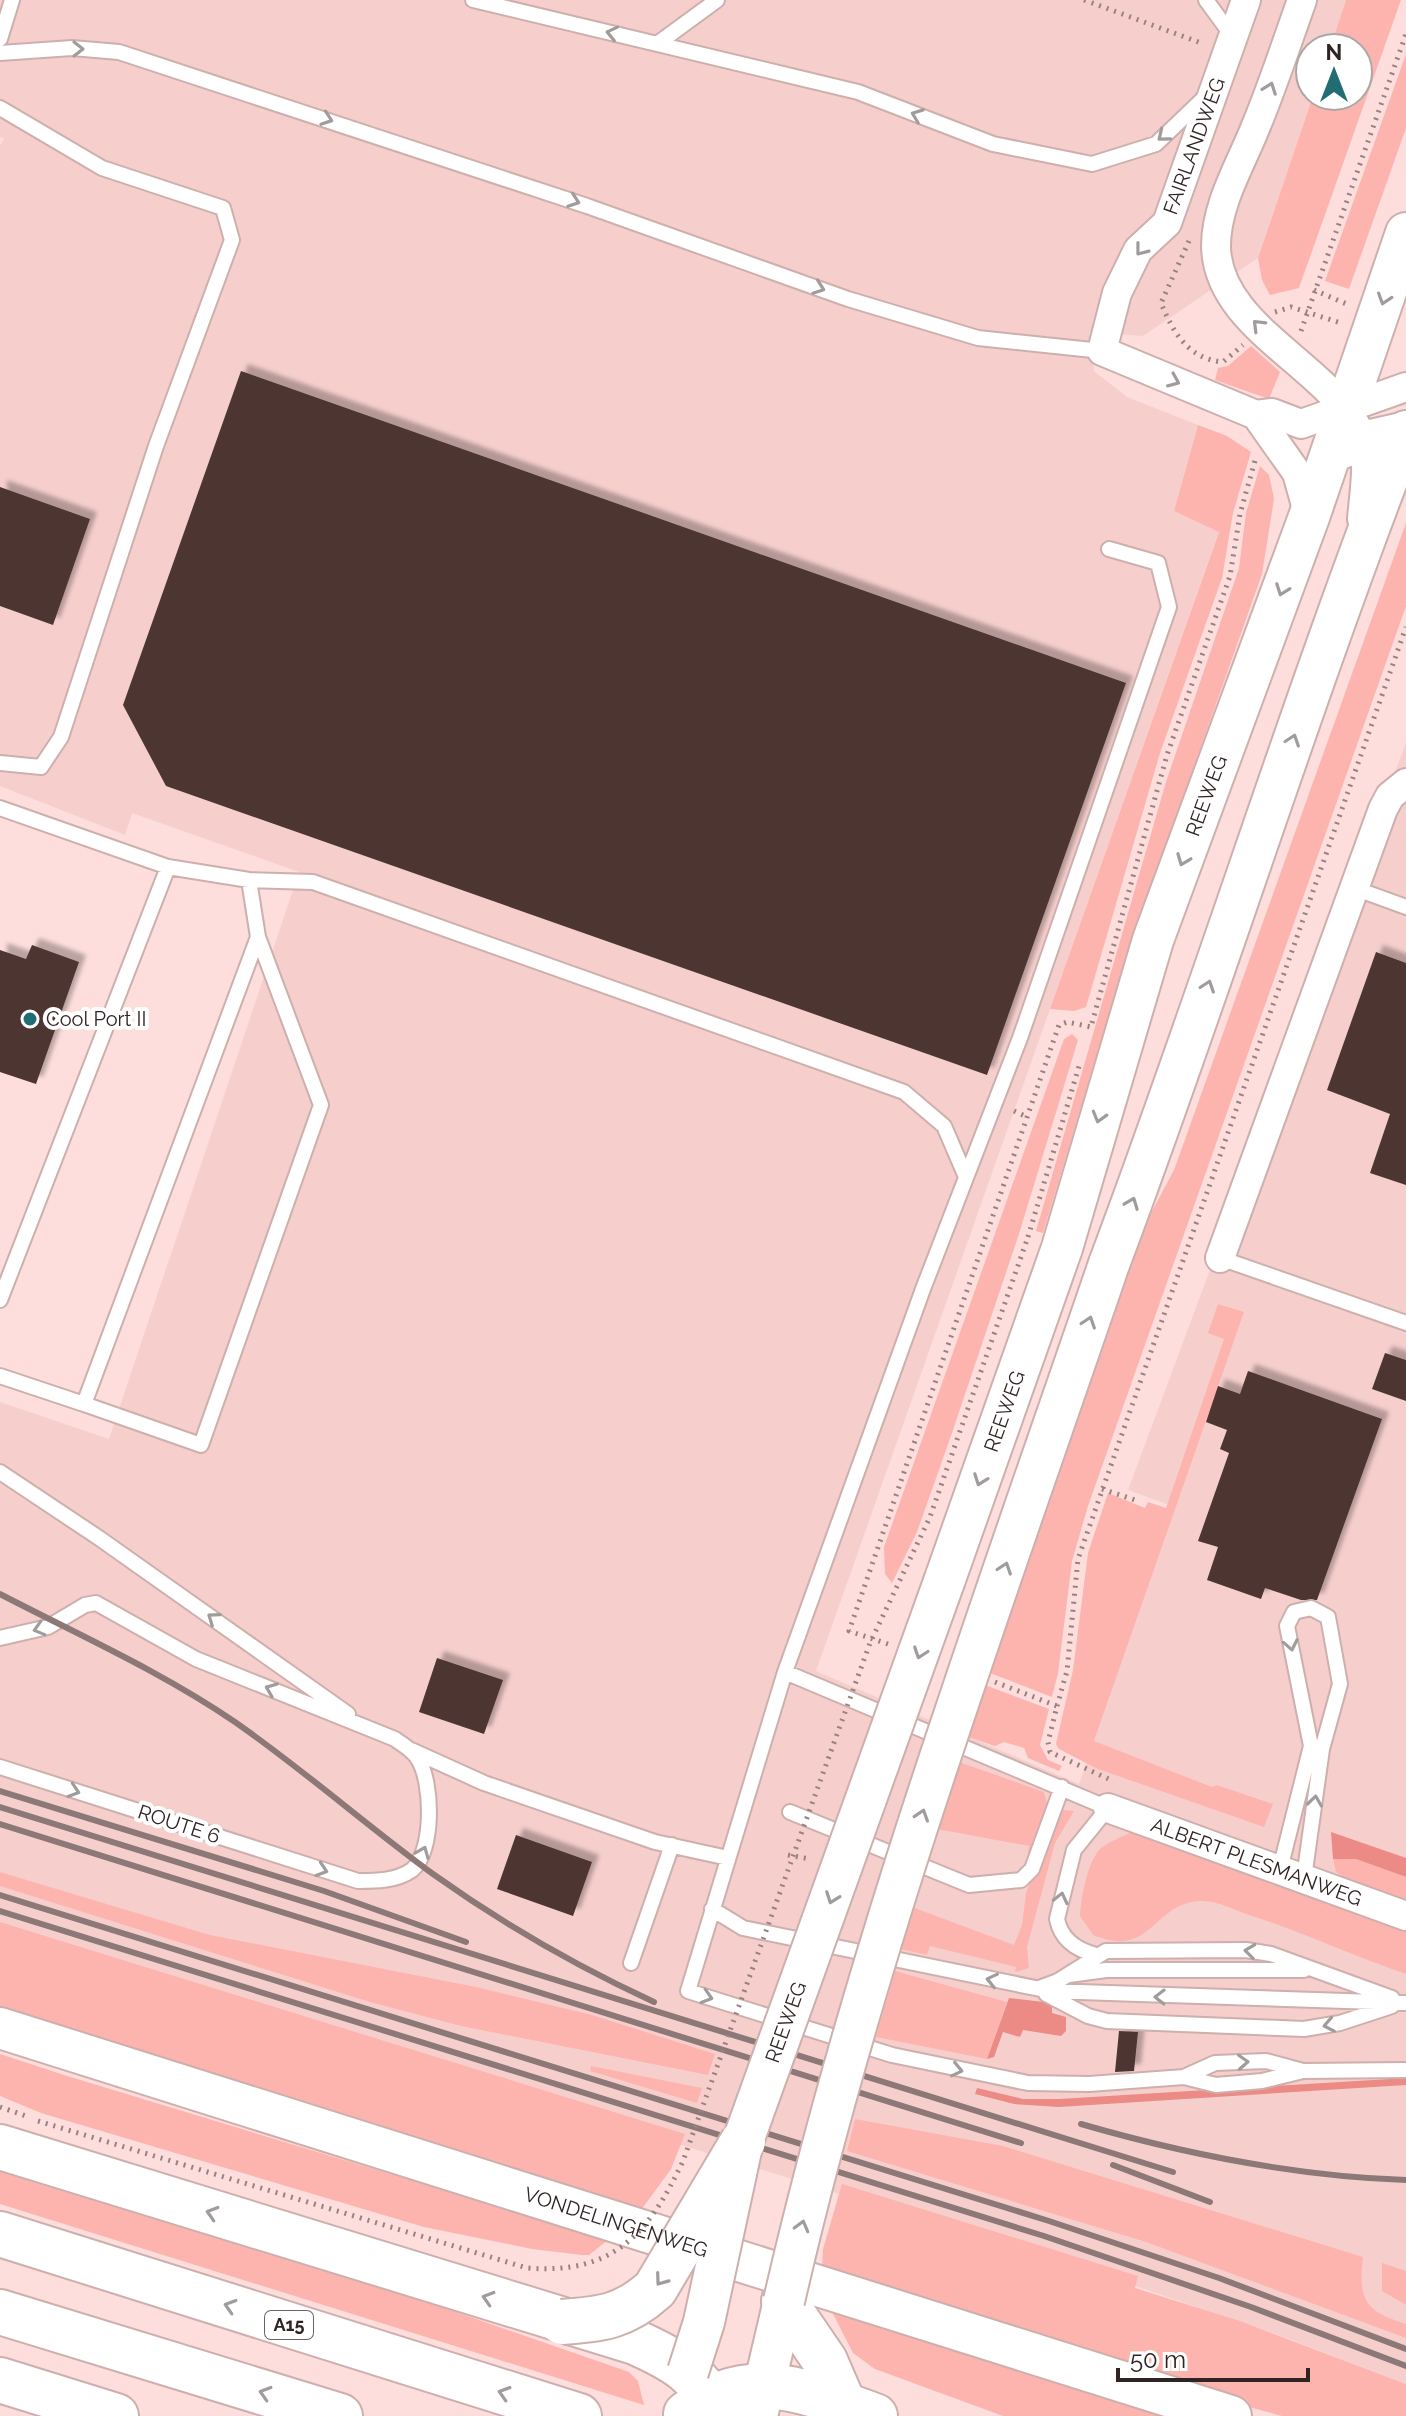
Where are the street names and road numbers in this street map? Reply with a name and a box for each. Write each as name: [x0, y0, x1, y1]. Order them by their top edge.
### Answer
street label: FAIRLANDWEG: [1158, 74, 1230, 218]
street label: REEWEG: [1180, 752, 1232, 840]
street label: REEWEG: [979, 1367, 1030, 1455]
street label: ROUTE 6: [135, 1799, 223, 1849]
street label: ALBERT PLESMANWEG: [1148, 1813, 1365, 1911]
street label: REEWEG: [760, 1978, 811, 2066]
street label: VONDELINGENWEG: [521, 2182, 711, 2262]
road number: A15: [265, 2311, 313, 2339]

